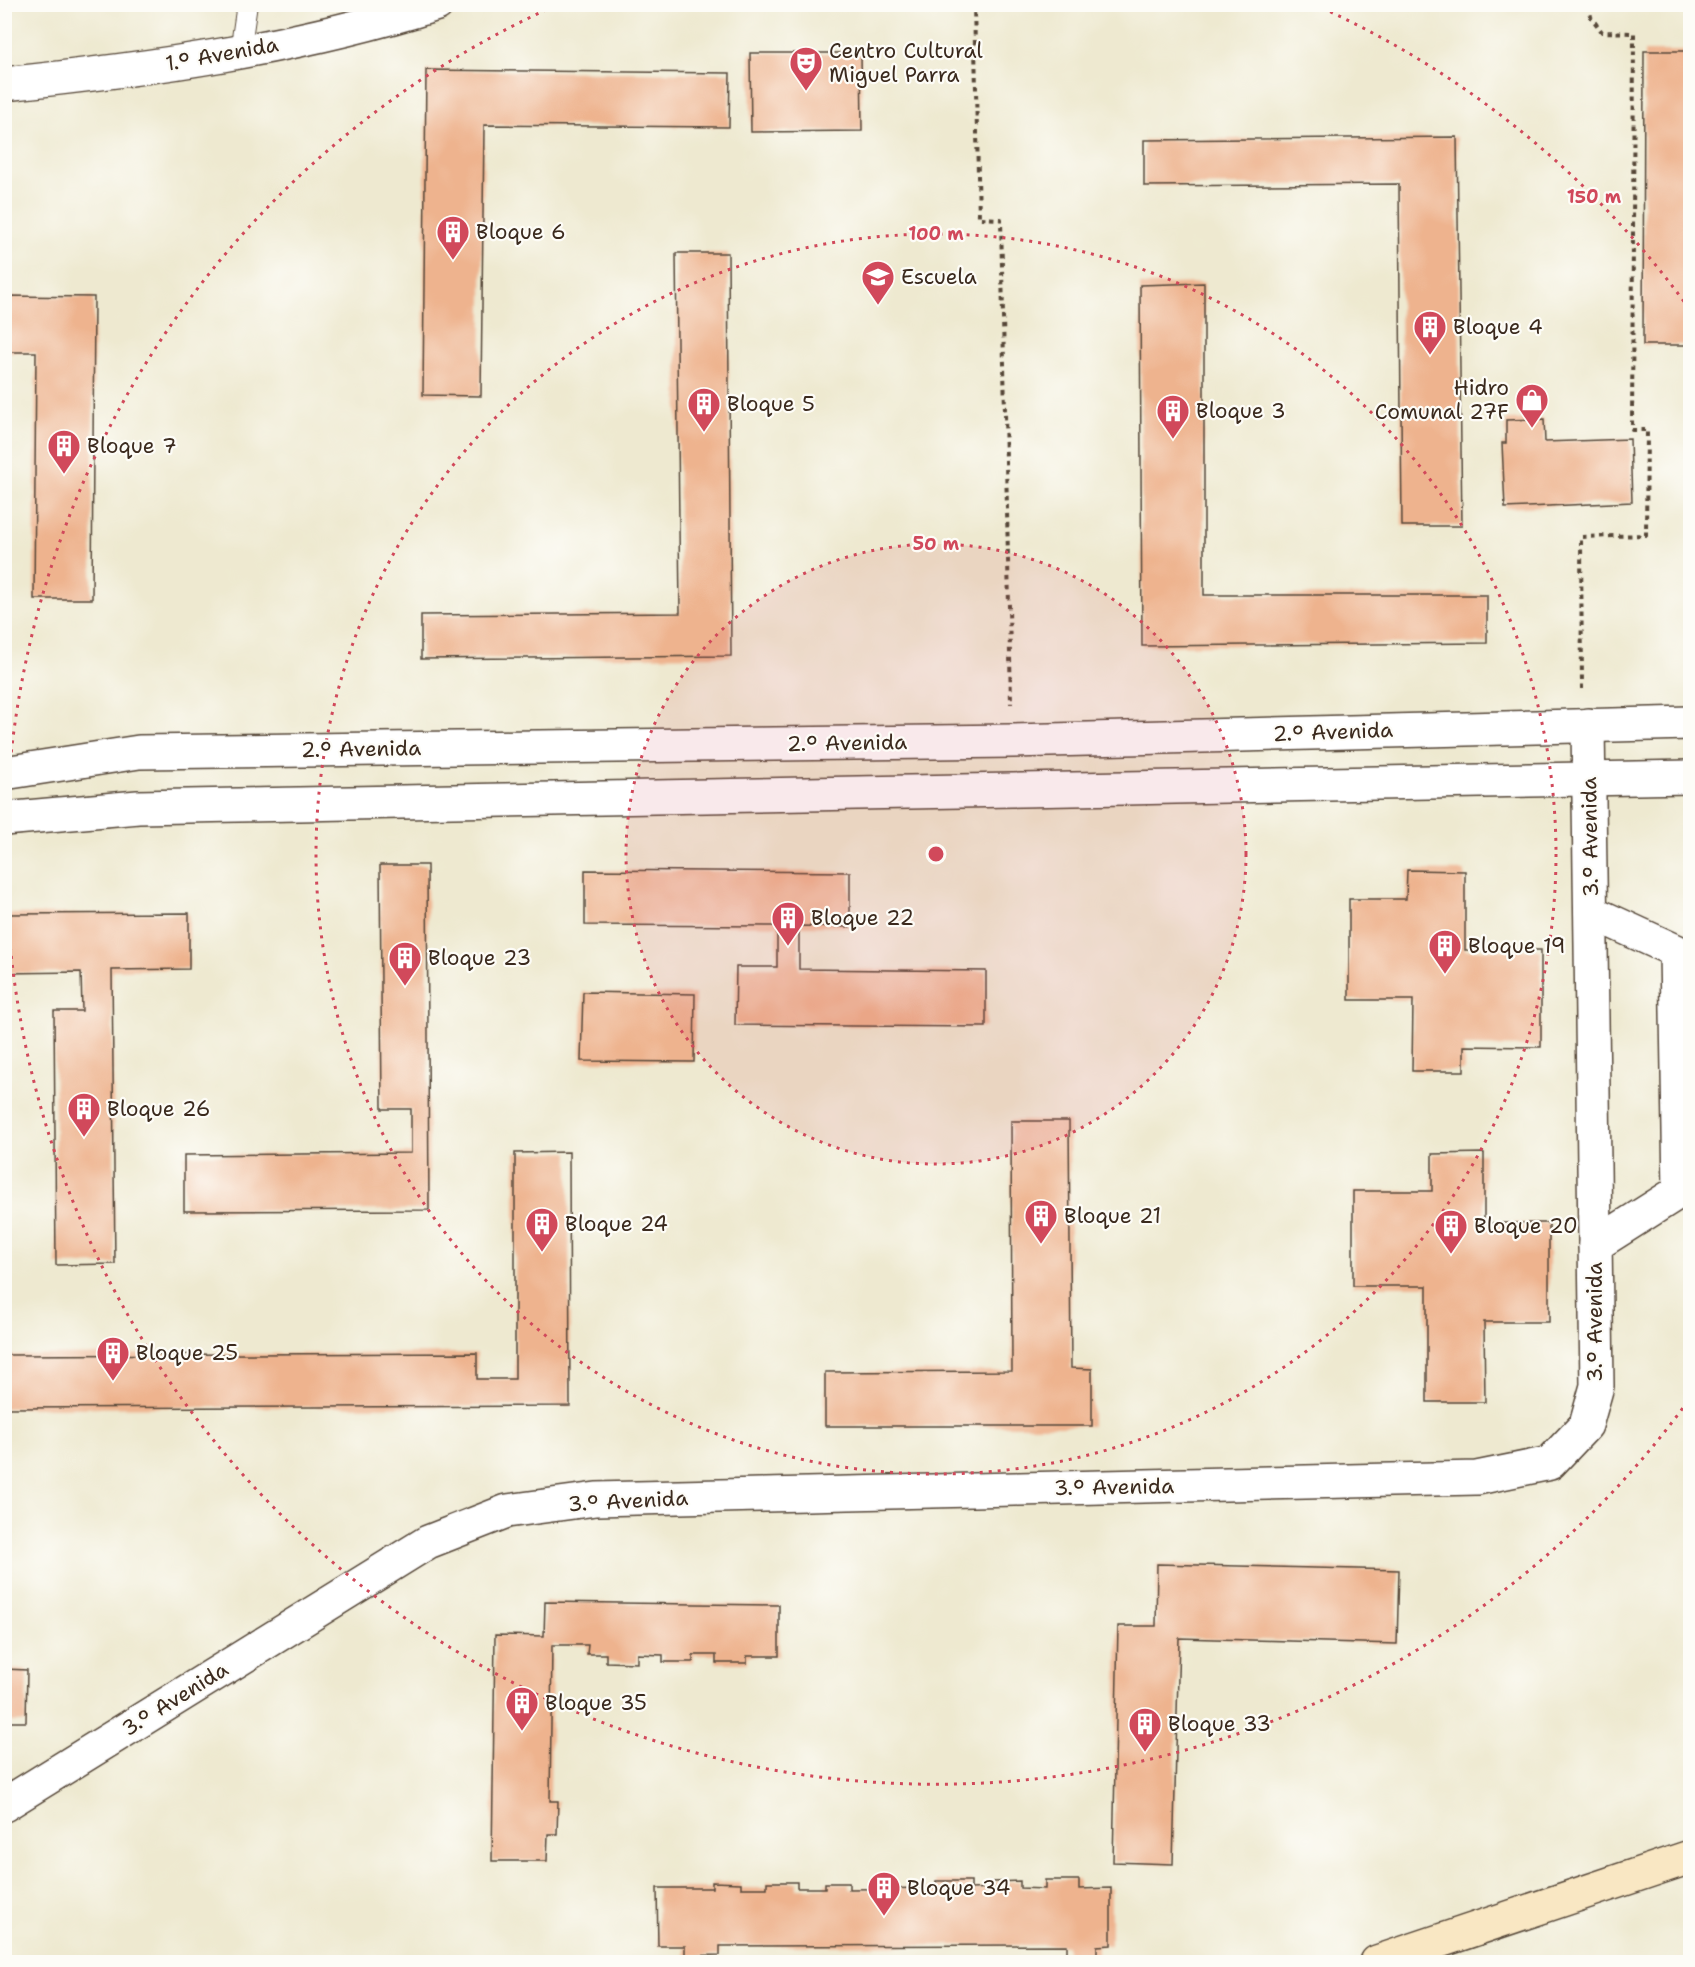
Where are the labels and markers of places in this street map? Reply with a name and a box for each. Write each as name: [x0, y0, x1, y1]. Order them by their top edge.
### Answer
place label: Centro Cultural Miguel Parra: [829, 37, 983, 89]
theatre icon: Centro Cultural Miguel Parra: [788, 45, 824, 92]
building icon: Bloque 6: [435, 214, 471, 261]
place label: Bloque 6: [476, 218, 566, 246]
school or university icon: Escuela: [860, 259, 896, 306]
place label: Escuela: [901, 263, 977, 291]
building icon: Bloque 4: [1412, 309, 1448, 356]
place label: Bloque 4: [1453, 313, 1543, 341]
place label: Hidro Comunal 27F: [1375, 374, 1509, 426]
shop icon: Hidro Comunal 27F: [1514, 382, 1550, 429]
building icon: Bloque 5: [686, 386, 722, 433]
place label: Bloque 5: [727, 390, 815, 418]
building icon: Bloque 3: [1155, 393, 1191, 440]
place label: Bloque 3: [1196, 397, 1286, 425]
building icon: Bloque 7: [46, 428, 82, 475]
place label: Bloque 7: [87, 432, 177, 460]
centre of rings: [926, 844, 946, 864]
building icon: Bloque 22: [770, 900, 806, 947]
place label: Bloque 22: [811, 904, 914, 932]
building icon: Bloque 19: [1427, 928, 1463, 975]
place label: Bloque 19: [1468, 932, 1566, 960]
building icon: Bloque 23: [387, 940, 423, 987]
place label: Bloque 23: [428, 944, 531, 972]
building icon: Bloque 26: [66, 1091, 102, 1138]
place label: Bloque 26: [107, 1095, 210, 1123]
building icon: Bloque 21: [1023, 1198, 1059, 1245]
place label: Bloque 21: [1064, 1202, 1161, 1230]
building icon: Bloque 24: [524, 1206, 560, 1253]
building icon: Bloque 20: [1433, 1208, 1469, 1255]
place label: Bloque 24: [565, 1210, 668, 1238]
place label: Bloque 20: [1474, 1212, 1578, 1240]
building icon: Bloque 25: [95, 1335, 131, 1382]
place label: Bloque 25: [136, 1339, 238, 1367]
building icon: Bloque 35: [504, 1685, 540, 1732]
place label: Bloque 35: [545, 1689, 647, 1717]
building icon: Bloque 33: [1127, 1706, 1163, 1753]
place label: Bloque 33: [1168, 1710, 1271, 1738]
building icon: Bloque 34: [866, 1870, 902, 1917]
place label: Bloque 34: [907, 1874, 1011, 1902]

